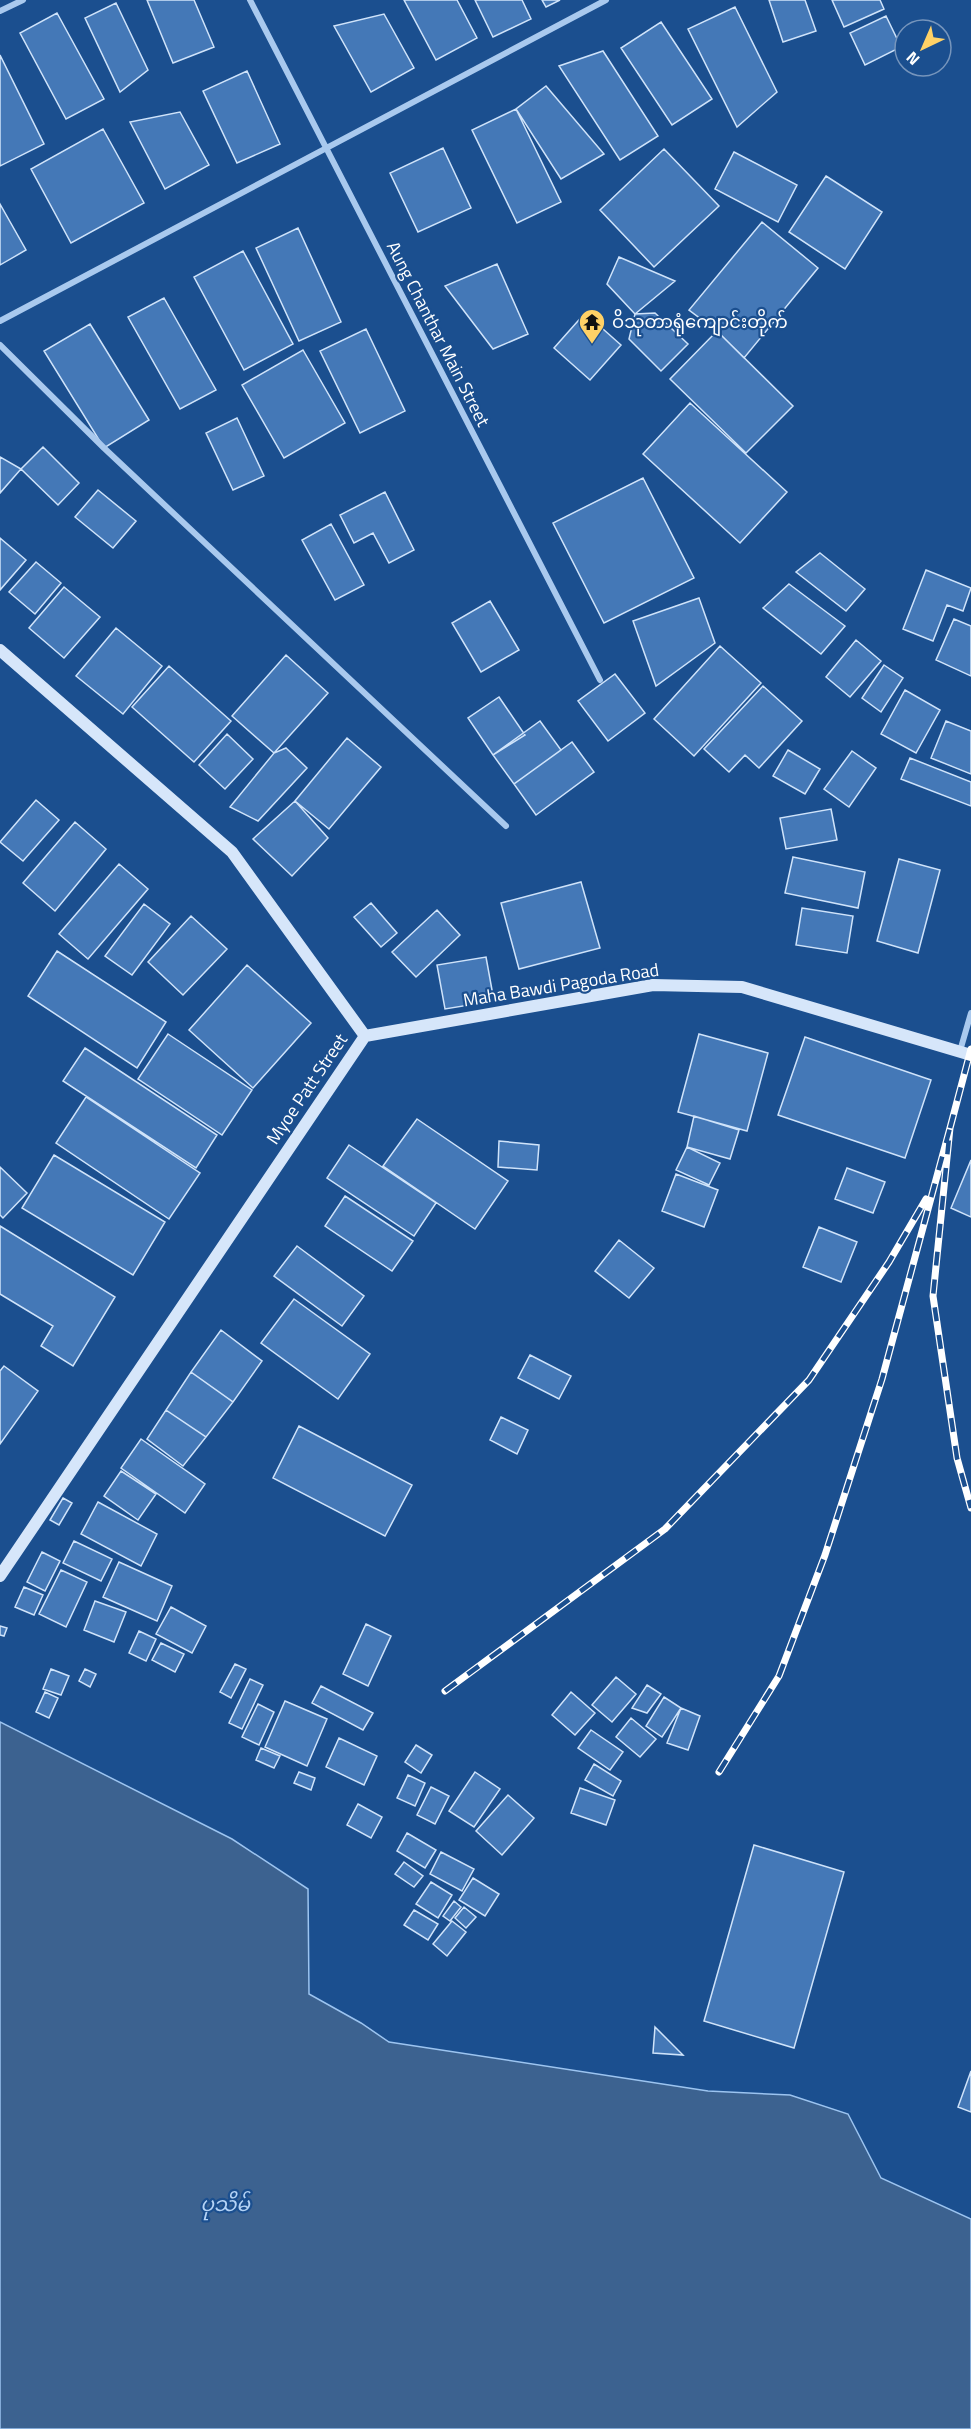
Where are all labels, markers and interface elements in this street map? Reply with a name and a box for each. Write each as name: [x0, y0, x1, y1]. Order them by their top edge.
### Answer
north arrow: [893, 18, 953, 78]
text: N: [900, 46, 925, 71]
street label: Aung Chanthar Main Street: [380, 237, 497, 432]
temple icon: ဝိသုတာရုံကျောင်းတိုက်: [577, 307, 607, 345]
place label: ဝိသုတာရုံကျောင်းတိုက်: [612, 308, 788, 337]
street label: Maha Bawdi Pagoda Road: [461, 956, 661, 1013]
street label: Myoe Patt Street: [259, 1027, 354, 1150]
water label: ပုသိမ်: [200, 2188, 251, 2221]

